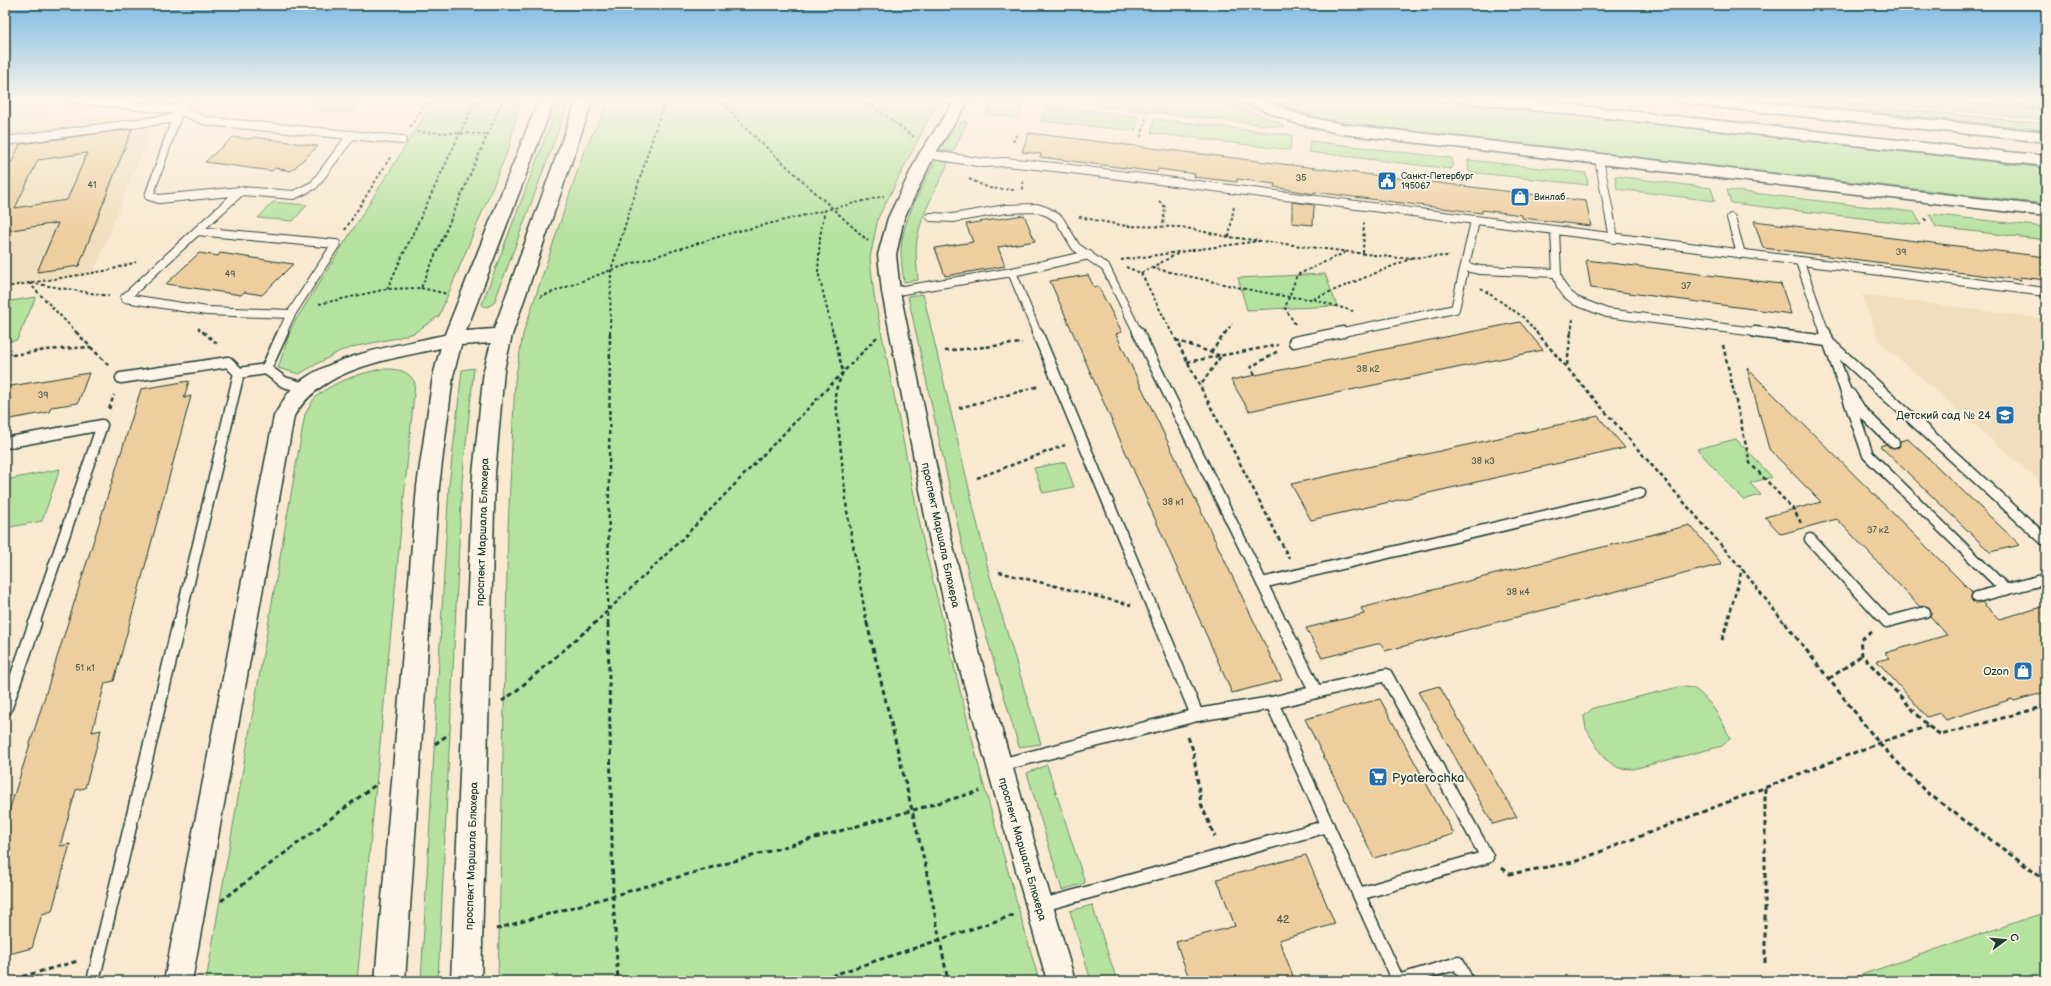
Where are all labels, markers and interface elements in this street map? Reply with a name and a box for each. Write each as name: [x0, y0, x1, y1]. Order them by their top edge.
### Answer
public building icon: Санкт-Петербург 195067: [1376, 170, 1398, 192]
place label: Санкт-Петербург 195067: [1401, 171, 1474, 192]
house number: 35: [1296, 173, 1306, 184]
house number: 41: [88, 180, 96, 191]
shop icon: Винлаб: [1509, 186, 1531, 208]
place label: Винлаб: [1534, 192, 1565, 203]
house number: 39: [1896, 247, 1906, 258]
house number: 49: [225, 269, 235, 280]
house number: 37: [1681, 281, 1692, 292]
house number: 38 к2: [1356, 364, 1380, 375]
house number: 39: [38, 390, 48, 401]
school or university icon: Детский сад № 24: [1994, 404, 2016, 426]
place label: Детский сад № 24: [1896, 409, 1991, 422]
house number: 38 к3: [1471, 456, 1495, 467]
street label: проспект Маршала Блюхера: [473, 457, 492, 606]
street label: проспект Маршала Блюхера: [919, 461, 962, 610]
house number: 38 к1: [1162, 497, 1184, 508]
house number: 37 к2: [1867, 525, 1890, 536]
house number: 38 к4: [1506, 587, 1530, 598]
shop icon: Ozon: [2012, 660, 2034, 682]
house number: 51 к1: [75, 663, 95, 674]
place label: Ozon: [1983, 665, 2009, 678]
supermarket icon: Pyaterochka: [1367, 766, 1389, 788]
place label: Pyaterochka: [1392, 770, 1464, 786]
street label: проспект Маршала Блюхера: [996, 776, 1049, 923]
street label: проспект Маршала Блюхера: [462, 781, 481, 930]
house number: 42: [1276, 913, 1290, 926]
north arrow: [1985, 920, 2025, 960]
text: С: [2007, 932, 2022, 943]

